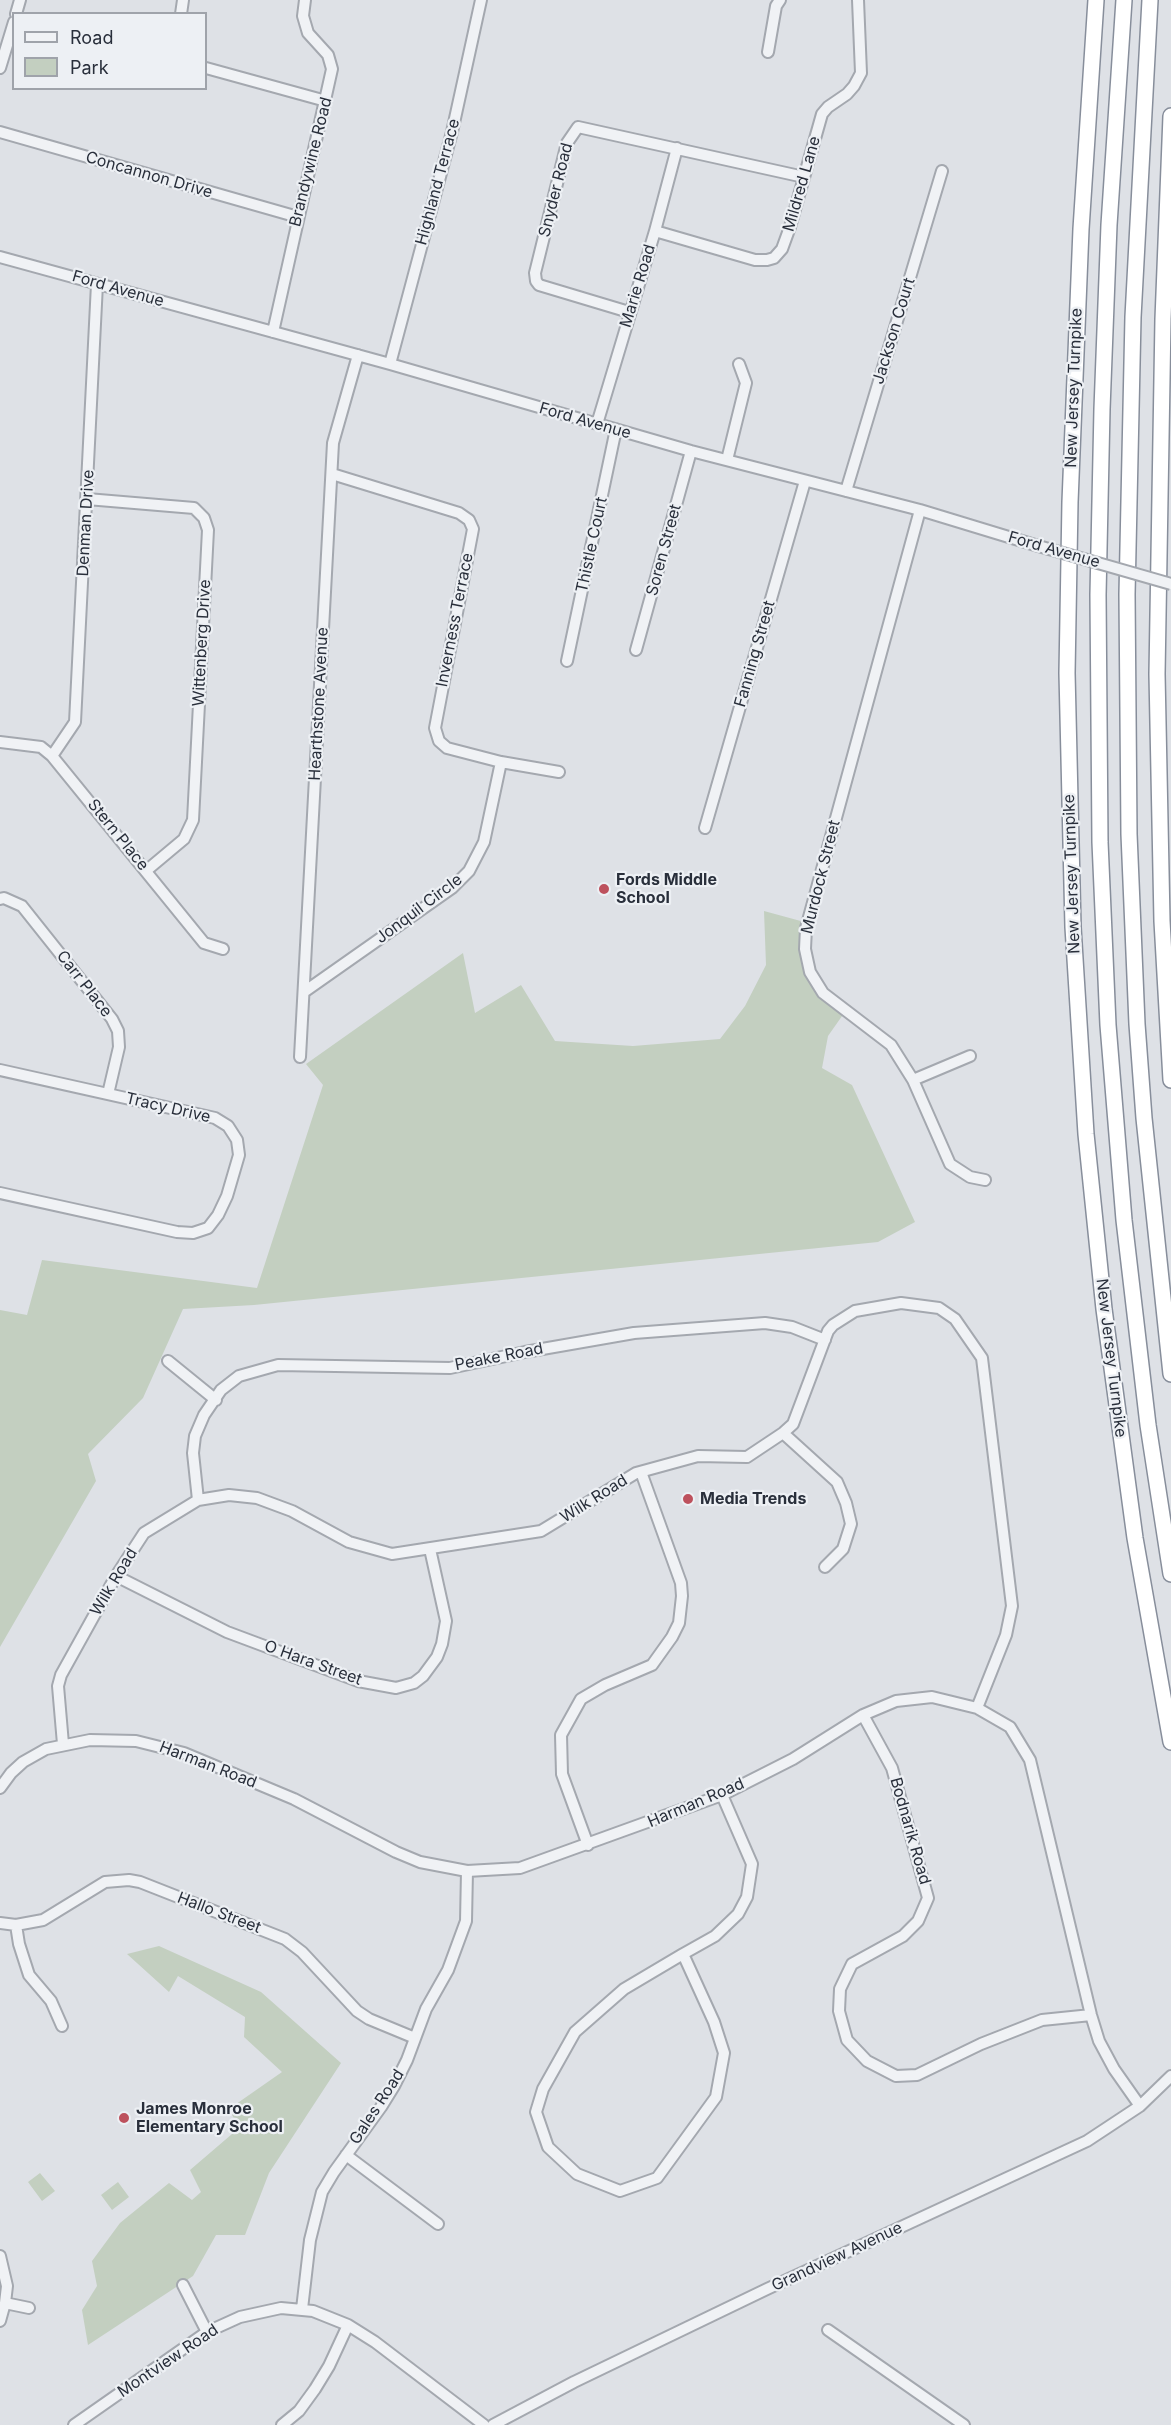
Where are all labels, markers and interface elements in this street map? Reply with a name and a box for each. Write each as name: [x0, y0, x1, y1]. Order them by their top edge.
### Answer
legend: [12, 12, 207, 90]
text: Road: [70, 27, 113, 48]
text: Park: [70, 57, 109, 78]
street label: Brandywine Road: [286, 95, 336, 229]
street label: Highland Terrace: [412, 117, 464, 247]
street label: Mildred Lane: [779, 134, 825, 234]
street label: Snyder Road: [535, 141, 577, 239]
street label: Concannon Drive: [83, 148, 215, 202]
street label: Marie Road: [616, 242, 660, 330]
street label: Ford Avenue: [70, 267, 166, 311]
street label: Jackson Court: [869, 275, 919, 387]
street label: New Jersey Turnpike: [1062, 308, 1086, 468]
street label: Ford Avenue: [537, 399, 633, 443]
street label: Denman Drive: [74, 469, 98, 577]
street label: Thistle Court: [572, 495, 612, 595]
street label: Soren Street: [643, 502, 685, 598]
street label: Ford Avenue: [1006, 528, 1102, 572]
street label: Inverness Terrace: [433, 551, 477, 689]
street label: Wittenberg Drive: [189, 579, 215, 707]
street label: Fanning Street: [731, 599, 779, 709]
street label: Hearthstone Avenue: [305, 627, 333, 781]
street label: New Jersey Turnpike: [1060, 794, 1084, 954]
street label: Stern Place: [83, 795, 153, 875]
street label: Murdock Street: [798, 818, 844, 936]
street label: Jonquil Circle: [372, 870, 466, 948]
place label: Fords Middle School: [616, 870, 717, 908]
marker: Fords Middle School: [597, 882, 611, 896]
street label: Carr Place: [52, 947, 116, 1021]
street label: Tracy Drive: [124, 1089, 212, 1127]
street label: New Jersey Turnpike: [1092, 1277, 1130, 1439]
street label: Peake Road: [453, 1339, 545, 1375]
street label: Wilk Road: [557, 1471, 631, 1527]
place label: Media Trends: [700, 1489, 806, 1509]
marker: Media Trends: [681, 1492, 695, 1506]
street label: Wilk Road: [86, 1545, 142, 1619]
street label: O Hara Street: [262, 1636, 364, 1690]
street label: Harman Road: [157, 1738, 259, 1792]
street label: Harman Road: [645, 1774, 747, 1832]
street label: Bodnarik Road: [886, 1775, 934, 1887]
street label: Hallo Street: [175, 1888, 263, 1938]
street label: Gales Road: [346, 2066, 408, 2148]
place label: James Monroe Elementary School: [136, 2099, 283, 2137]
marker: James Monroe Elementary School: [117, 2111, 131, 2125]
street label: Grandview Avenue: [769, 2218, 905, 2296]
street label: Montview Road: [114, 2320, 222, 2402]

